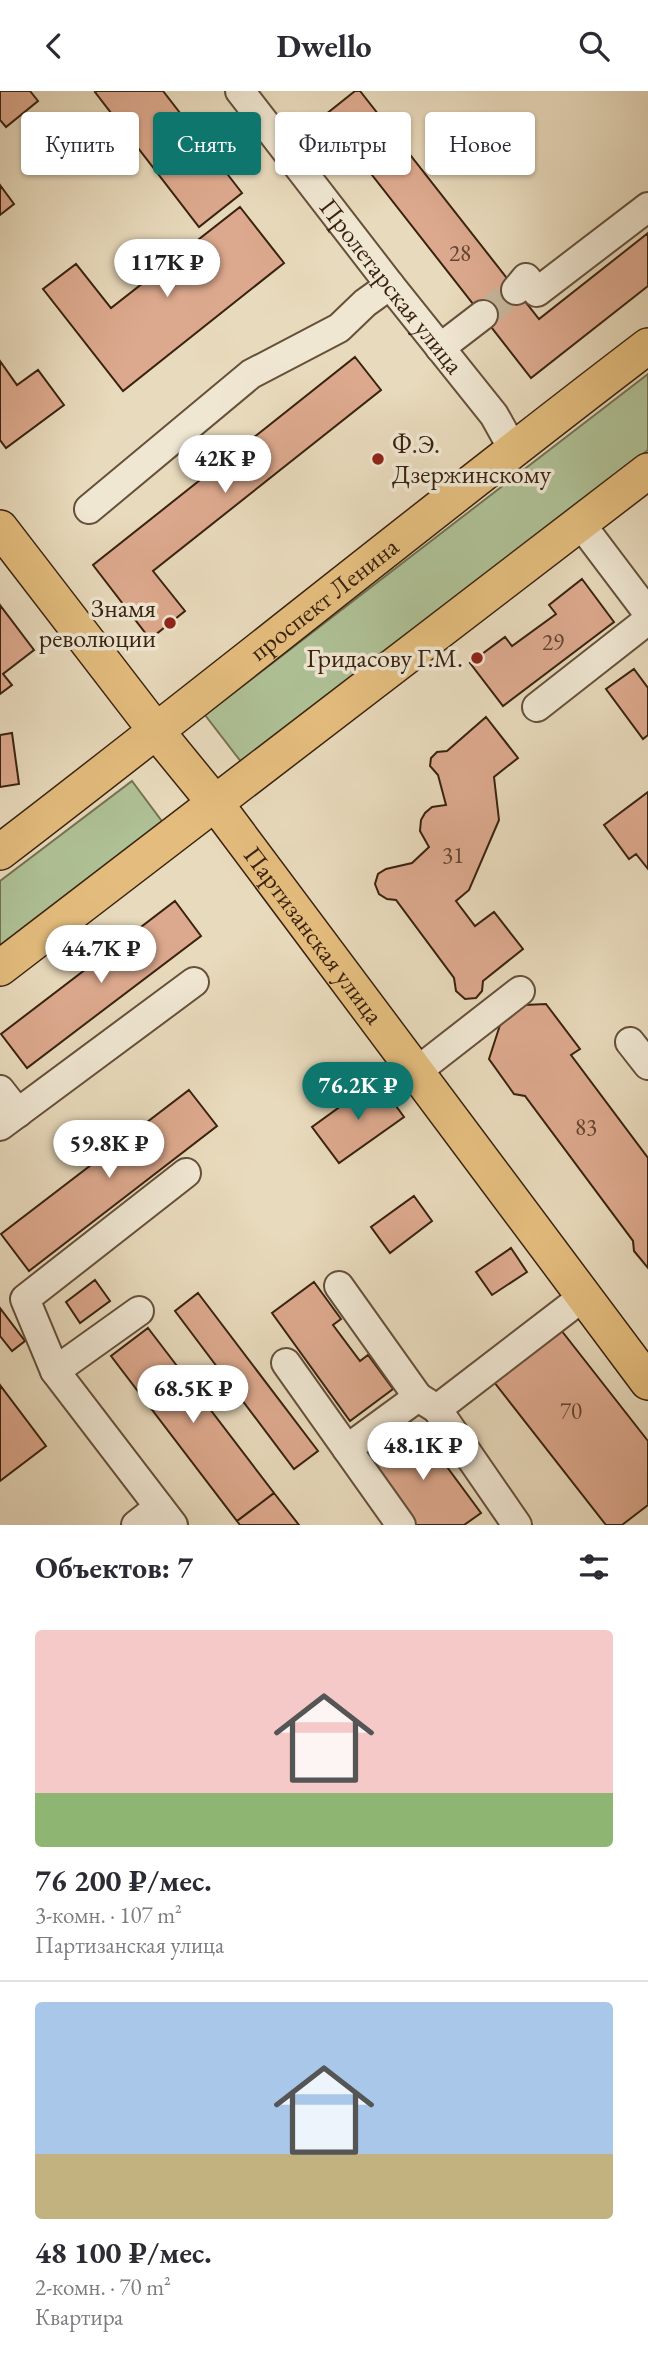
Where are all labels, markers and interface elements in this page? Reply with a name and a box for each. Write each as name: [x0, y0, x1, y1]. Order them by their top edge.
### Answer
text: Dwello: [276, 25, 372, 67]
icon: back: [35, 27, 73, 65]
icon: search: [575, 27, 613, 65]
chip: Купить: [21, 112, 139, 175]
chip: Снять: [153, 112, 261, 175]
chip: Фильтры: [275, 112, 411, 175]
chip: Новое: [425, 112, 535, 175]
street label: Пролетарская улица: [312, 191, 472, 381]
house number: 28: [449, 238, 471, 268]
pin: 117K ₽: [110, 239, 224, 299]
text: 117K ₽: [130, 247, 204, 277]
place label: Ф.Э. Дзержинскому: [392, 427, 552, 491]
pin: 42K ₽: [176, 435, 274, 495]
text: 42K ₽: [194, 443, 256, 473]
marker: Ф.Э. Дзержинскому: [370, 451, 386, 467]
street label: проспект Ленина: [242, 529, 406, 668]
place label: Знамя революции: [39, 591, 156, 655]
marker: Знамя революции: [162, 615, 178, 631]
house number: 29: [542, 627, 564, 657]
place label: Гридасову Г.М.: [307, 641, 463, 675]
marker: Гридасову Г.М.: [469, 650, 485, 666]
street label: Партизанская улица: [236, 839, 392, 1031]
house number: 31: [442, 840, 464, 870]
pin: 44.7K ₽: [36, 925, 166, 985]
text: 44.7K ₽: [61, 933, 141, 963]
pin: 76.2K ₽: [293, 1063, 423, 1122]
text: 76.2K ₽: [318, 1070, 398, 1100]
house number: 83: [575, 1112, 597, 1142]
pin: 59.8K ₽: [44, 1121, 174, 1180]
text: 59.8K ₽: [69, 1128, 149, 1158]
pin: 68.5K ₽: [128, 1365, 258, 1425]
text: 68.5K ₽: [153, 1373, 233, 1403]
house number: 70: [560, 1396, 582, 1426]
pin: 48.1K ₽: [358, 1423, 488, 1482]
text: 48.1K ₽: [383, 1430, 463, 1460]
text: Объектов: 7: [35, 1548, 193, 1587]
icon: filters: [575, 1548, 613, 1586]
icon: home: [261, 1675, 387, 1801]
text: 76 200 ₽/мес.: [35, 1861, 212, 1900]
text: 3-комн. · 107 m²: [35, 1900, 182, 1930]
text: Партизанская улица: [35, 1930, 224, 1960]
icon: home: [261, 2047, 387, 2173]
text: 48 100 ₽/мес.: [35, 2233, 212, 2272]
text: 2-комн. · 70 m²: [35, 2272, 171, 2302]
text: Квартира: [35, 2302, 123, 2332]

